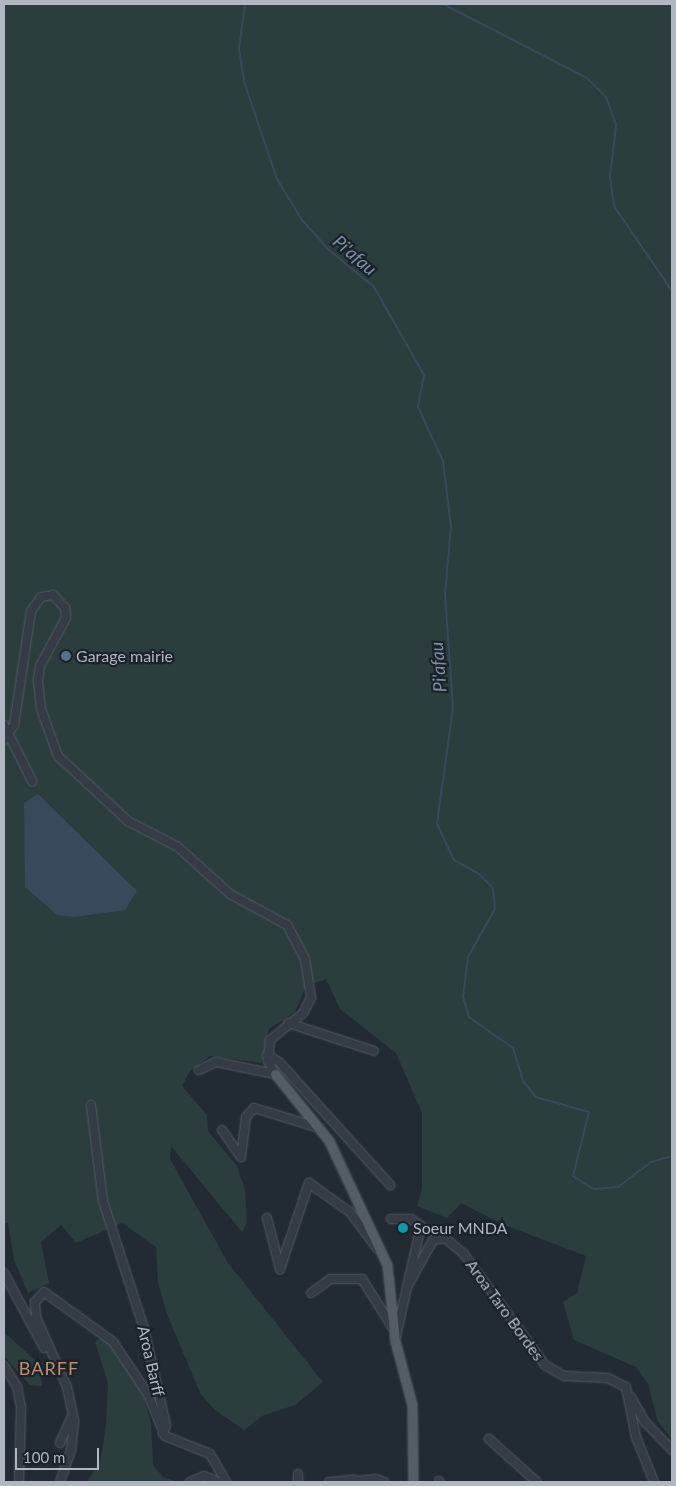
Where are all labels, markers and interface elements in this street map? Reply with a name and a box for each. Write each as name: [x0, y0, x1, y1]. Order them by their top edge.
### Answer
water label: Pi'afau: [329, 230, 381, 280]
water label: Pi'afau: [425, 641, 451, 693]
place label: Garage mairie: [76, 646, 173, 666]
marker: Garage mairie: [60, 650, 72, 662]
place label: Soeur MNDA: [413, 1218, 508, 1238]
marker: Soeur MNDA: [397, 1222, 409, 1234]
street label: Aroa Taro Bordes: [462, 1255, 548, 1365]
street label: Aroa Barff: [134, 1324, 168, 1398]
district label: BARFF: [18, 1357, 80, 1379]
scale bar: [18, 1438, 101, 1470]
text: 100 m: [23, 1448, 65, 1466]

